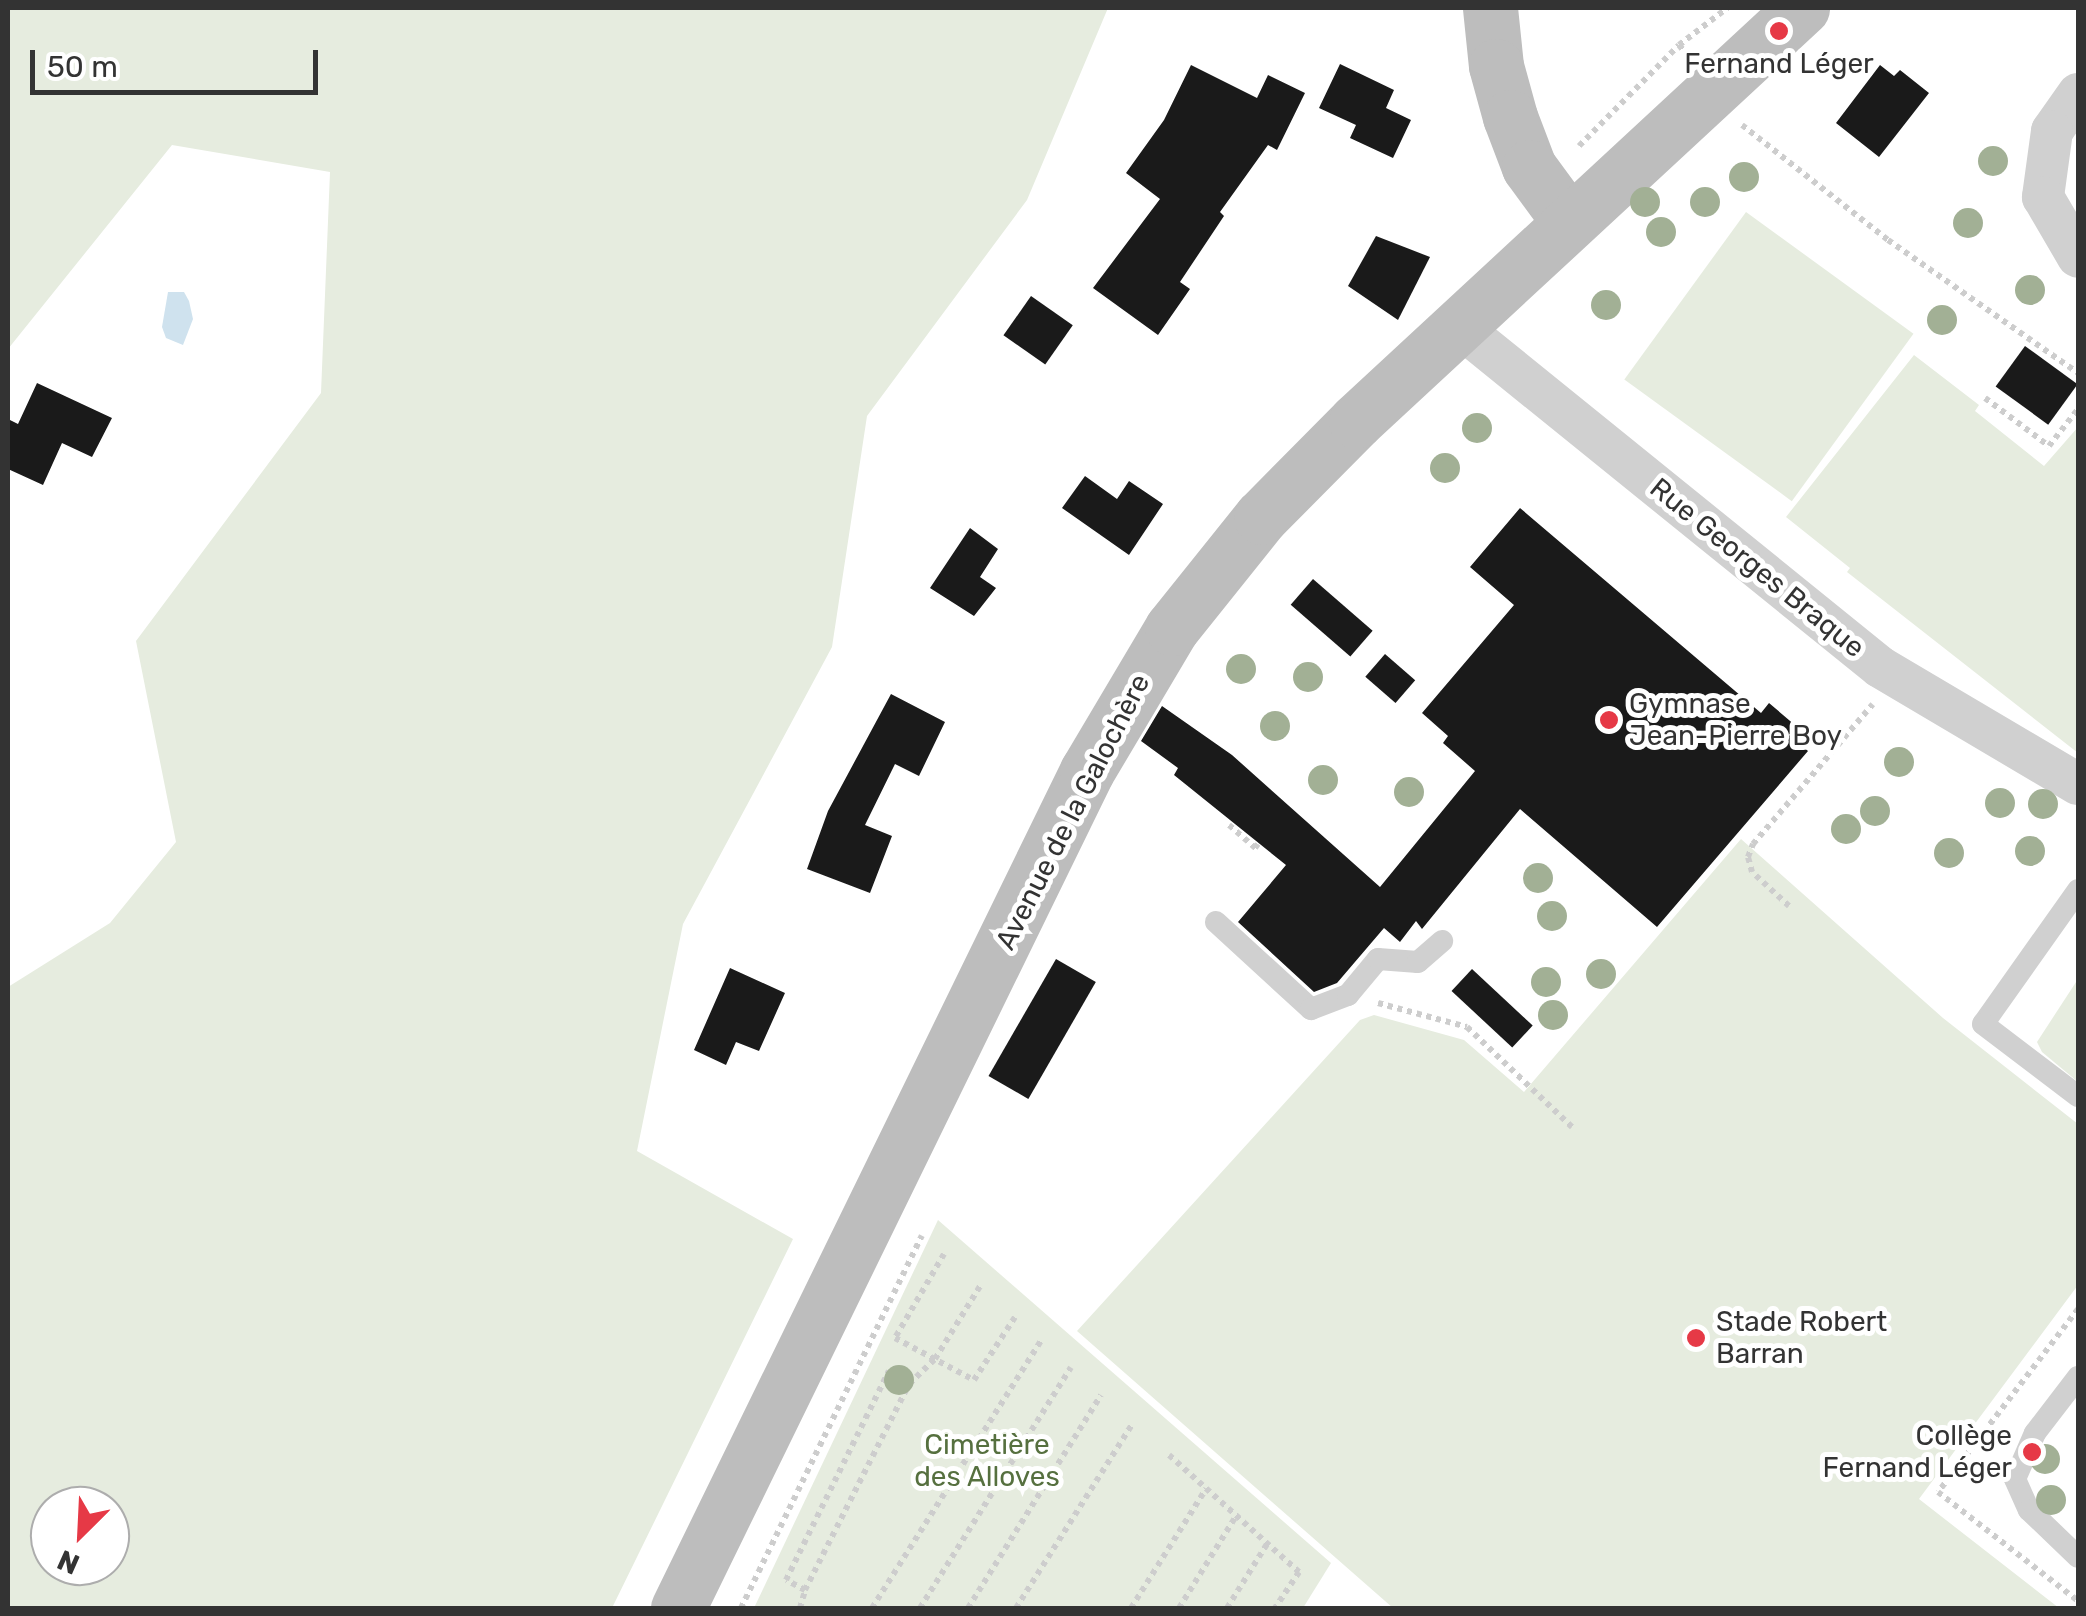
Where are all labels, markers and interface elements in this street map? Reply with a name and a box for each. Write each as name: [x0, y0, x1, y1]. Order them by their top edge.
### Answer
marker: Fernand Léger: [1768, 20, 1790, 42]
scale bar: [35, 30, 322, 92]
place label: Fernand Léger: [1684, 47, 1874, 81]
text: 50 m: [47, 49, 118, 85]
street label: Rue Georges Braque: [1643, 471, 1871, 665]
street label: Avenue de la Galochère: [989, 669, 1157, 955]
place label: Gymnase Jean-Pierre Boy: [1629, 687, 1842, 753]
marker: Gymnase Jean-Pierre Boy: [1598, 709, 1620, 731]
place label: Stade Robert Barran: [1716, 1305, 1887, 1371]
marker: Stade Robert Barran: [1685, 1327, 1707, 1349]
place label: Collège Fernand Léger: [1823, 1419, 2012, 1485]
park label: Cimetière des Alloves: [914, 1428, 1060, 1494]
marker: Collège Fernand Léger: [2021, 1441, 2043, 1463]
north arrow: [30, 1486, 130, 1586]
text: N: [53, 1543, 84, 1581]

